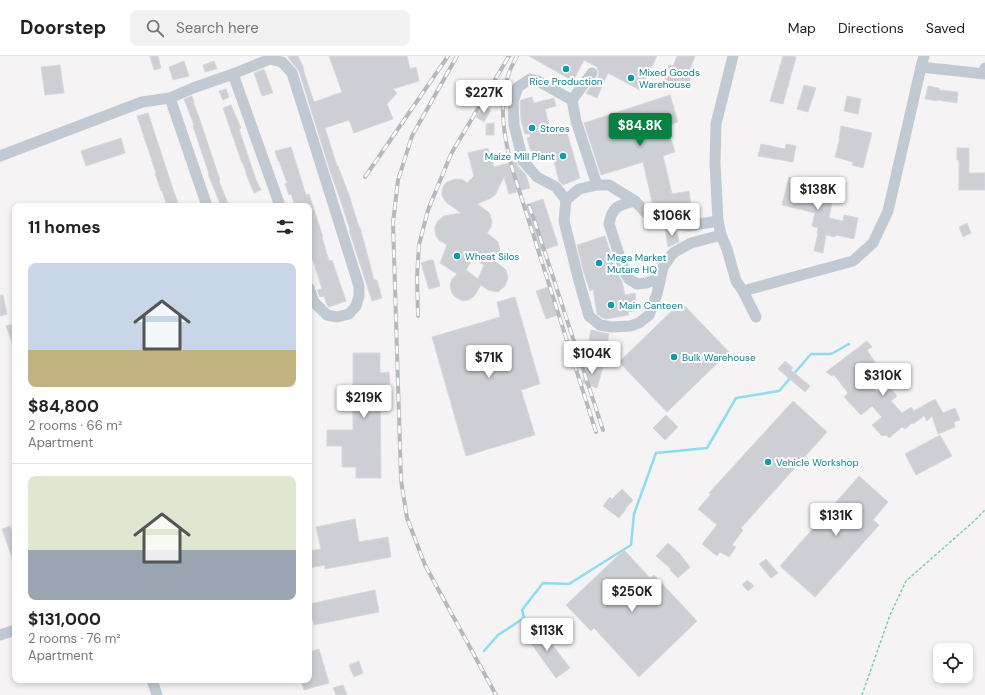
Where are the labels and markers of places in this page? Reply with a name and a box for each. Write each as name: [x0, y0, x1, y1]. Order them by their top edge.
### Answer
marker: Rice Production: [561, 64, 571, 74]
place label: Mixed Goods Warehouse: [639, 66, 700, 91]
marker: Mixed Goods Warehouse: [626, 73, 636, 83]
place label: Rice Production: [529, 75, 603, 88]
pin: $227K: [456, 80, 512, 114]
pin: $84.8K: [607, 113, 673, 147]
place label: Stores: [540, 122, 570, 135]
marker: Stores: [527, 123, 537, 133]
place label: Maize Mill Plant: [485, 150, 555, 163]
marker: Maize Mill Plant: [558, 151, 568, 161]
pin: $138K: [790, 177, 846, 211]
pin: $106K: [644, 203, 700, 237]
place label: Wheat Silos: [465, 250, 519, 263]
marker: Wheat Silos: [452, 251, 462, 261]
place label: Mega Market Mutare HQ: [607, 251, 666, 276]
marker: Mega Market Mutare HQ: [594, 258, 604, 268]
place label: Main Canteen: [619, 299, 683, 312]
marker: Main Canteen: [606, 300, 616, 310]
pin: $104K: [564, 341, 620, 375]
pin: $71K: [465, 345, 513, 379]
place label: Bulk Warehouse: [682, 351, 756, 364]
marker: Bulk Warehouse: [669, 352, 679, 362]
pin: $310K: [855, 363, 911, 397]
pin: $219K: [336, 385, 392, 419]
place label: Vehicle Workshop: [776, 456, 859, 469]
marker: Vehicle Workshop: [763, 457, 773, 467]
pin: $131K: [808, 503, 864, 537]
pin: $250K: [604, 579, 660, 613]
pin: $113K: [519, 618, 575, 652]

